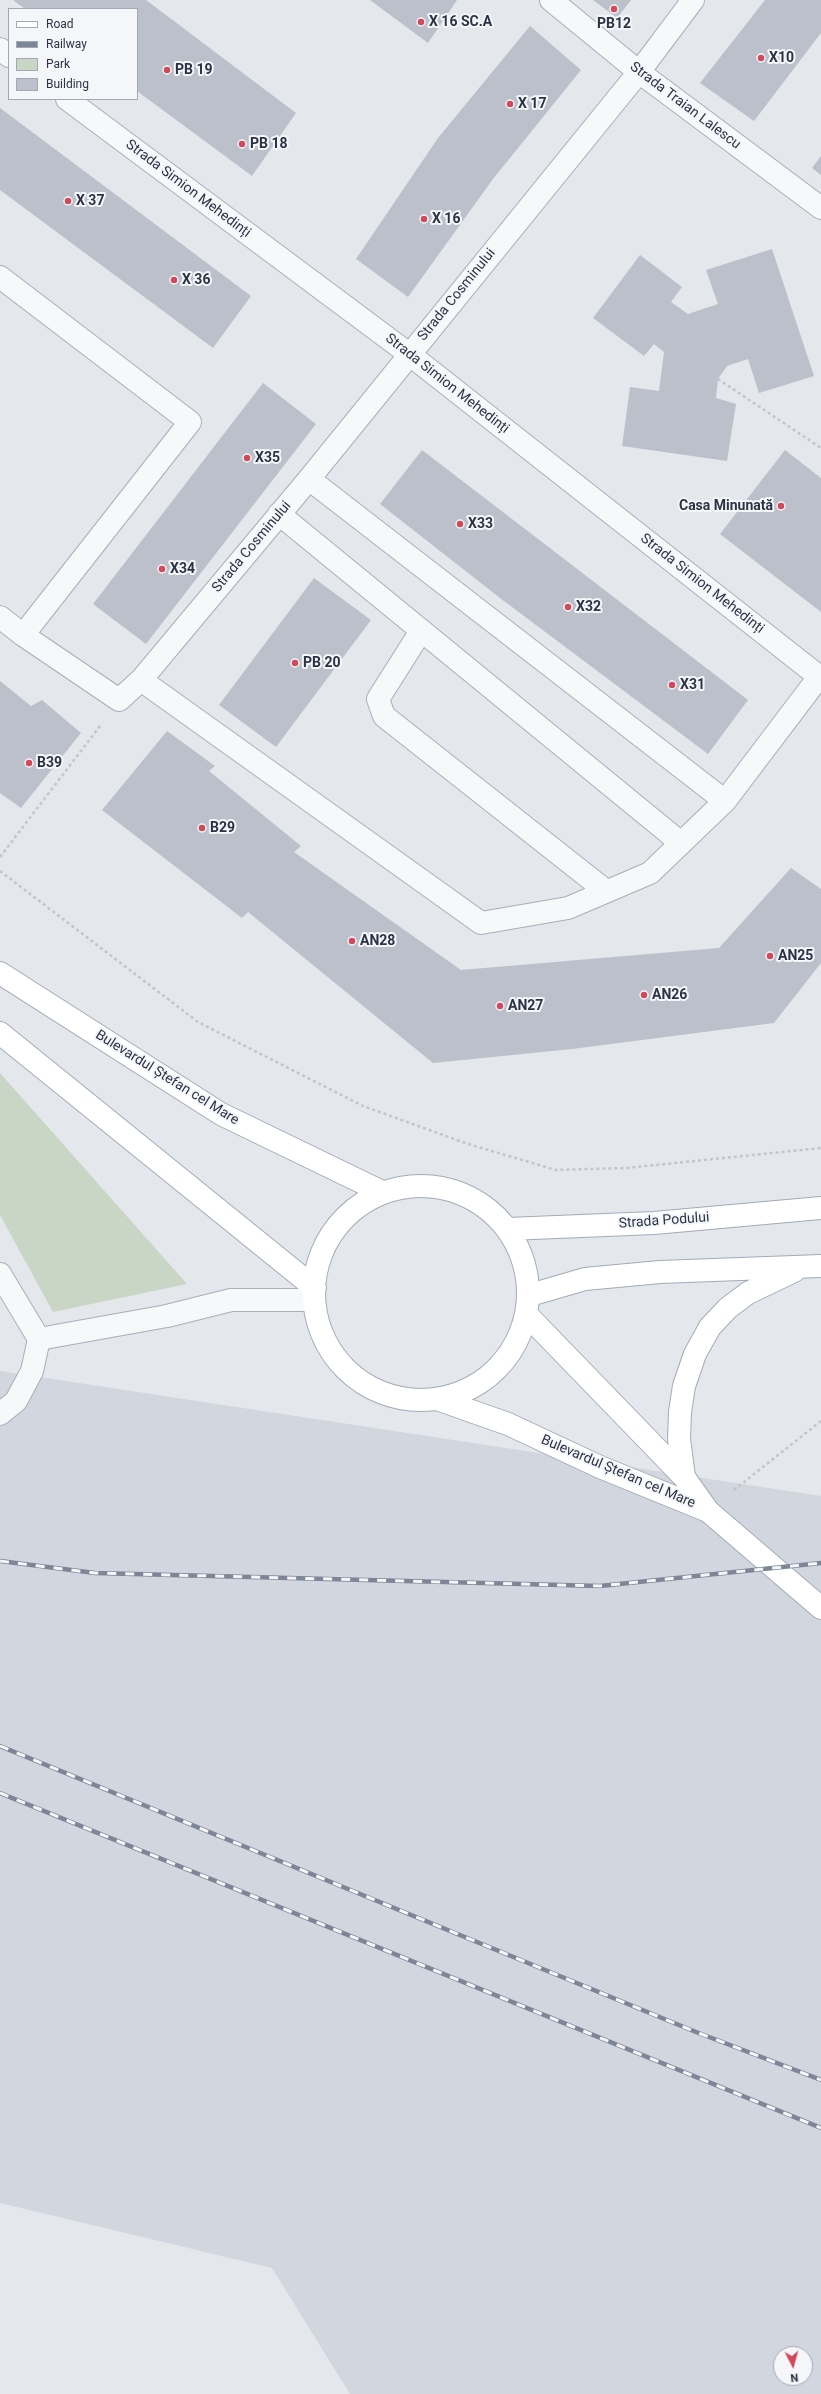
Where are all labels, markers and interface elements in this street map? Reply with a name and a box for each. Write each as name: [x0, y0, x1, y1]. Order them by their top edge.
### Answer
marker: PB12: [609, 4, 619, 14]
legend: [8, 8, 138, 100]
place label: X 16 SC.A: [429, 14, 492, 30]
place label: PB12: [597, 16, 631, 32]
text: Road: [46, 17, 74, 31]
marker: X 16 SC.A: [416, 17, 426, 27]
text: Railway: [46, 37, 87, 51]
place label: X10: [769, 50, 794, 66]
marker: X10: [756, 53, 766, 63]
text: Park: [46, 57, 70, 71]
street label: Strada Traian Lalescu: [626, 59, 744, 153]
place label: PB 19: [175, 62, 213, 78]
marker: PB 19: [162, 65, 172, 75]
text: Building: [46, 77, 89, 91]
place label: X 17: [518, 96, 546, 112]
marker: X 17: [505, 99, 515, 109]
street label: Strada Simion Mehedinți: [122, 136, 254, 242]
place label: PB 18: [250, 136, 288, 152]
marker: PB 18: [237, 139, 247, 149]
place label: X 37: [76, 193, 104, 209]
marker: X 37: [63, 196, 73, 206]
place label: X 16: [432, 211, 460, 227]
marker: X 16: [419, 214, 429, 224]
street label: Strada Cosminului: [415, 245, 499, 345]
place label: X 36: [182, 272, 210, 288]
marker: X 36: [169, 275, 179, 285]
street label: Strada Simion Mehedinți: [382, 330, 512, 438]
place label: X35: [255, 450, 280, 466]
marker: X35: [242, 453, 252, 463]
street label: Strada Cosminului: [209, 498, 295, 596]
place label: Casa Minunată: [679, 498, 773, 514]
marker: Casa Minunată: [776, 501, 786, 511]
place label: X33: [468, 516, 493, 532]
marker: X33: [455, 519, 465, 529]
street label: Strada Simion Mehedinți: [637, 530, 767, 638]
place label: X34: [170, 561, 195, 577]
marker: X34: [157, 564, 167, 574]
place label: X32: [576, 599, 601, 615]
marker: X32: [563, 602, 573, 612]
place label: PB 20: [303, 655, 341, 671]
marker: PB 20: [290, 658, 300, 668]
place label: X31: [680, 677, 705, 693]
marker: X31: [667, 680, 677, 690]
place label: B39: [37, 755, 62, 771]
marker: B39: [24, 758, 34, 768]
place label: B29: [210, 820, 235, 836]
marker: B29: [197, 823, 207, 833]
place label: AN28: [360, 933, 395, 949]
marker: AN28: [347, 936, 357, 946]
place label: AN25: [778, 948, 813, 964]
marker: AN25: [765, 951, 775, 961]
place label: AN26: [652, 987, 687, 1003]
marker: AN26: [639, 990, 649, 1000]
place label: AN27: [508, 998, 543, 1014]
marker: AN27: [495, 1001, 505, 1011]
street label: Bulevardul Ștefan cel Mare: [92, 1027, 242, 1129]
street label: Strada Podului: [618, 1209, 710, 1233]
street label: Bulevardul Ștefan cel Mare: [538, 1432, 698, 1512]
north arrow: [773, 2346, 813, 2386]
text: N: [790, 2371, 799, 2384]

